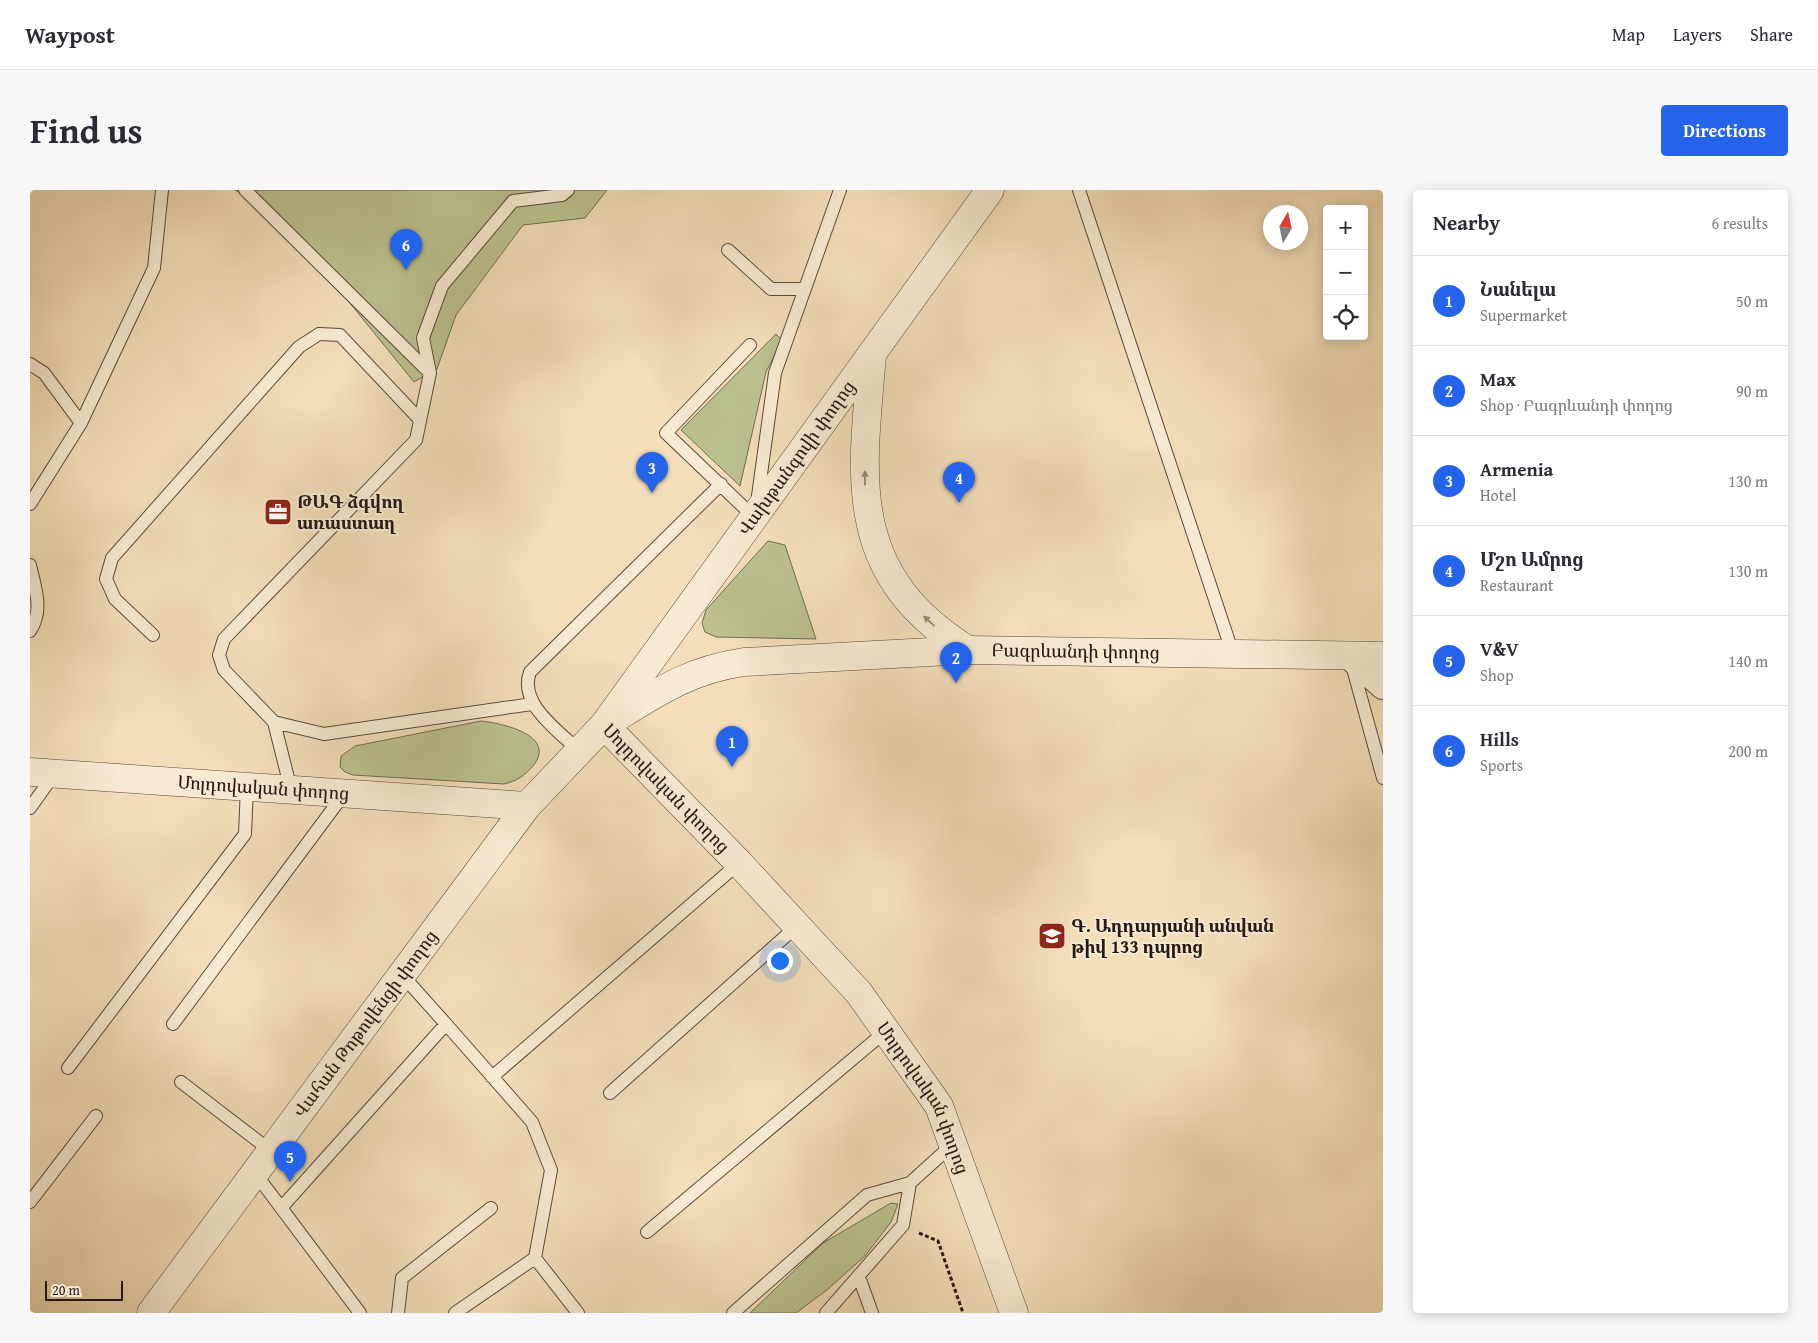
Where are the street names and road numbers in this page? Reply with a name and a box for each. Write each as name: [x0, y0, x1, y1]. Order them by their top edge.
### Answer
street label: Վախթանգովի փողոց: [731, 375, 861, 541]
street label: Բագրևանդի փողոց: [991, 636, 1160, 666]
street label: Մոլդովական փողոց: [597, 717, 736, 859]
street label: Մոլդովական փողոց: [177, 768, 350, 807]
street label: Վահան Թոթովենցի փողոց: [286, 924, 444, 1123]
street label: Մոլդովական փողոց: [870, 1016, 977, 1178]

